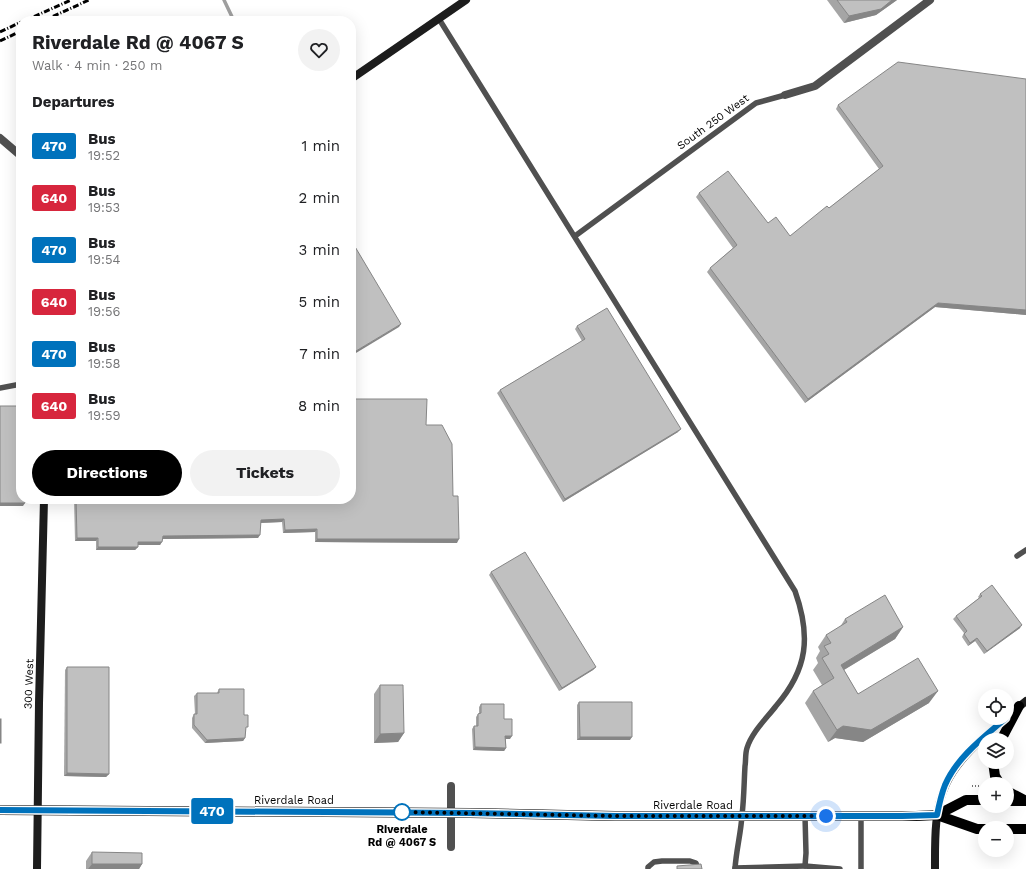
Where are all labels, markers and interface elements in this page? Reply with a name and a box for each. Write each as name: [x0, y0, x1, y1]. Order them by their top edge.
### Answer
button: heart: [298, 29, 340, 71]
text: Riverdale Rd @ 4067 S: [32, 31, 244, 54]
text: Walk · 4 min · 250 m: [32, 58, 162, 73]
street label: South 250 West: [675, 91, 752, 152]
text: Departures: [32, 93, 115, 111]
text: Bus: [88, 130, 116, 148]
text: 1 min: [301, 137, 340, 155]
text: 470: [41, 138, 67, 154]
text: 19:52: [88, 148, 120, 163]
text: Bus: [88, 182, 116, 200]
text: 2 min: [299, 189, 340, 207]
text: 640: [41, 190, 67, 206]
text: 19:53: [88, 200, 120, 215]
text: Bus: [88, 234, 116, 252]
text: 3 min: [299, 241, 340, 259]
text: 470: [41, 242, 67, 258]
text: 19:54: [88, 252, 120, 267]
text: Bus: [88, 286, 116, 304]
text: 5 min: [299, 293, 340, 311]
text: 640: [41, 294, 67, 310]
text: 19:56: [88, 304, 120, 319]
text: Bus: [88, 338, 116, 356]
text: 7 min: [299, 345, 340, 363]
text: 470: [41, 346, 67, 362]
text: 19:58: [88, 356, 121, 371]
text: Bus: [88, 390, 116, 408]
text: 8 min: [298, 397, 340, 415]
text: 640: [41, 398, 67, 414]
text: 19:59: [88, 408, 121, 423]
button: Directions: [32, 450, 182, 496]
button: Tickets: [190, 450, 340, 496]
street label: 300 West: [22, 658, 36, 709]
map controls: [978, 689, 1014, 857]
button: locate: [978, 689, 1014, 725]
button: layers: [978, 733, 1014, 769]
button: +: [978, 777, 1014, 813]
street label: Riverdale Road: [254, 794, 334, 807]
line badge: 470: [189, 798, 235, 824]
street label: Riverdale Road: [653, 799, 733, 812]
text: 470: [199, 803, 225, 819]
marker: Riverdale Rd @ 4067 S: [393, 803, 411, 821]
your location: [816, 806, 836, 826]
button: −: [978, 821, 1014, 857]
place label: Riverdale Rd @ 4067 S: [368, 823, 436, 849]

